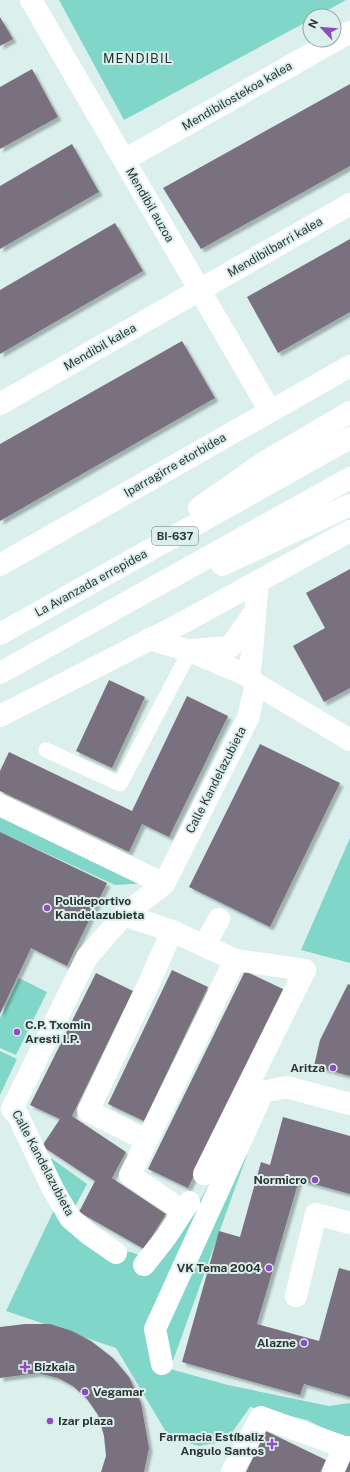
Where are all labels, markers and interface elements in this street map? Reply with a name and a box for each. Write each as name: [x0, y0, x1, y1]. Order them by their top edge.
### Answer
north arrow: [302, 8, 342, 48]
text: N: [306, 17, 320, 30]
district label: MENDIBIL: [103, 51, 173, 66]
street label: Mendibilostekoa kalea: [180, 59, 294, 133]
street label: Mendibil auzoa: [123, 165, 177, 245]
street label: Mendibilbarri kalea: [225, 214, 325, 280]
street label: Mendibil kalea: [61, 321, 139, 373]
street label: Iparragirre etorbidea: [122, 430, 228, 500]
road number: BI-637: [152, 527, 198, 545]
street label: La Avanzada errepidea: [32, 546, 150, 620]
street label: Calle Kandelazubieta: [183, 724, 249, 836]
place label: Polideportivo Kandelazubieta: [55, 894, 145, 922]
marker: Polideportivo Kandelazubieta: [42, 903, 52, 913]
place label: C.P. Txomin Aresti I.P.: [25, 1018, 91, 1046]
marker: C.P. Txomin Aresti I.P.: [12, 1027, 22, 1037]
place label: Aritza: [290, 1061, 325, 1075]
marker: Aritza: [328, 1063, 338, 1073]
street label: Calle Kandelazubieta: [9, 1108, 77, 1218]
place label: Normicro: [254, 1173, 307, 1187]
marker: Normicro: [310, 1175, 320, 1185]
place label: VK Tema 2004: [177, 1261, 261, 1275]
marker: VK Tema 2004: [264, 1263, 274, 1273]
place label: Alazne: [257, 1336, 296, 1350]
marker: Alazne: [299, 1338, 309, 1348]
place label: Bizkaia: [34, 1360, 75, 1374]
marker: Bizkaia: [19, 1361, 31, 1373]
place label: Vegamar: [93, 1385, 144, 1399]
marker: Vegamar: [80, 1387, 90, 1397]
place label: Izar plaza: [58, 1414, 113, 1428]
marker: Izar plaza: [45, 1416, 55, 1426]
place label: Farmacia Estíbaliz Angulo Santos: [159, 1430, 264, 1458]
marker: Farmacia Estíbaliz Angulo Santos: [267, 1439, 277, 1449]

